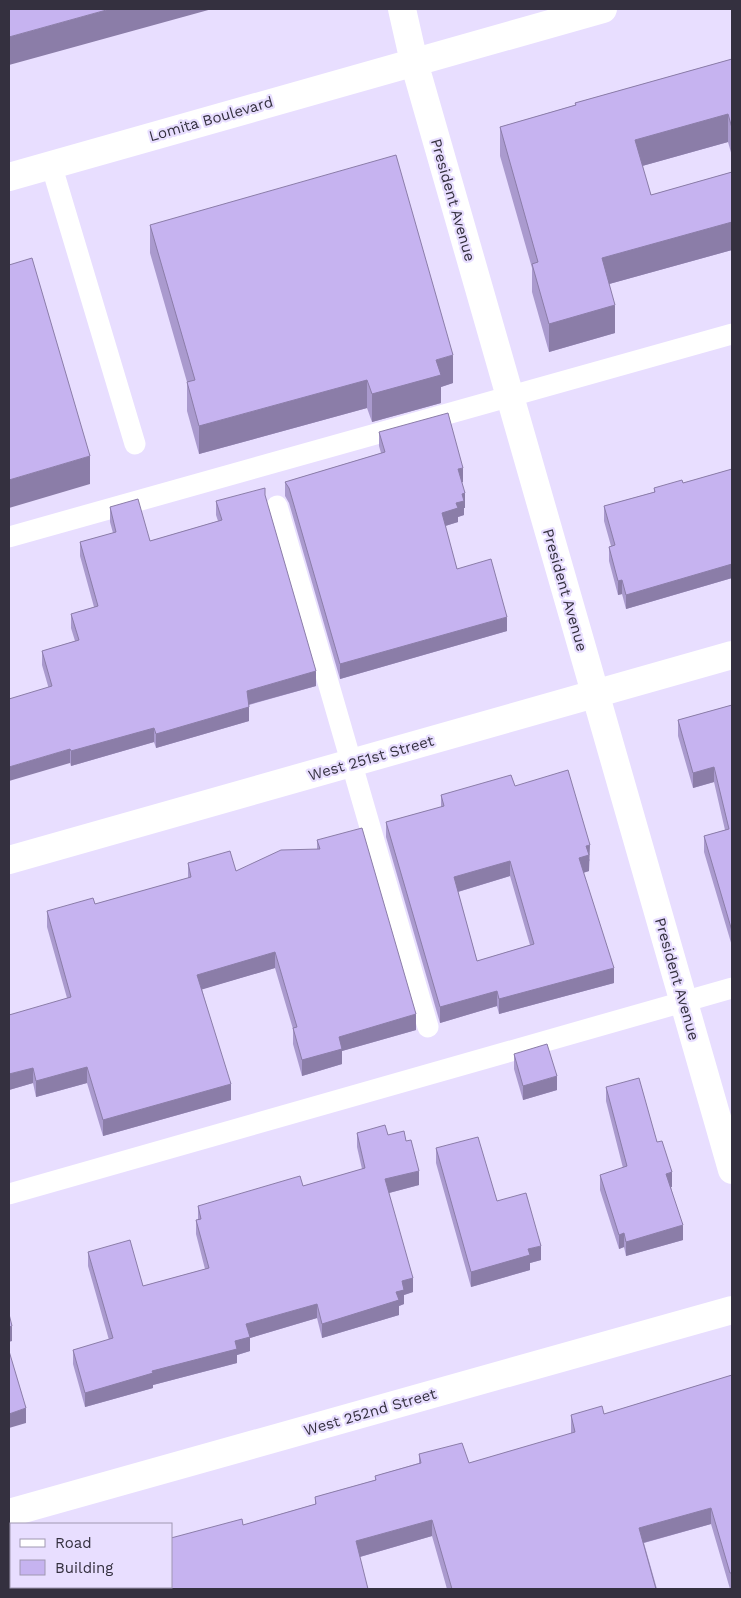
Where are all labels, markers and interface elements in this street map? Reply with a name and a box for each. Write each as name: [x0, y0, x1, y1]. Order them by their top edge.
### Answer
street label: Lomita Boulevard: [147, 93, 275, 145]
street label: President Avenue: [427, 137, 479, 263]
street label: President Avenue: [539, 527, 591, 653]
street label: West 251st Street: [306, 731, 436, 785]
street label: President Avenue: [651, 916, 703, 1042]
street label: West 252nd Street: [302, 1384, 439, 1440]
legend: [10, 1523, 172, 1588]
text: Road: [55, 1534, 92, 1552]
text: Building: [55, 1559, 113, 1577]

